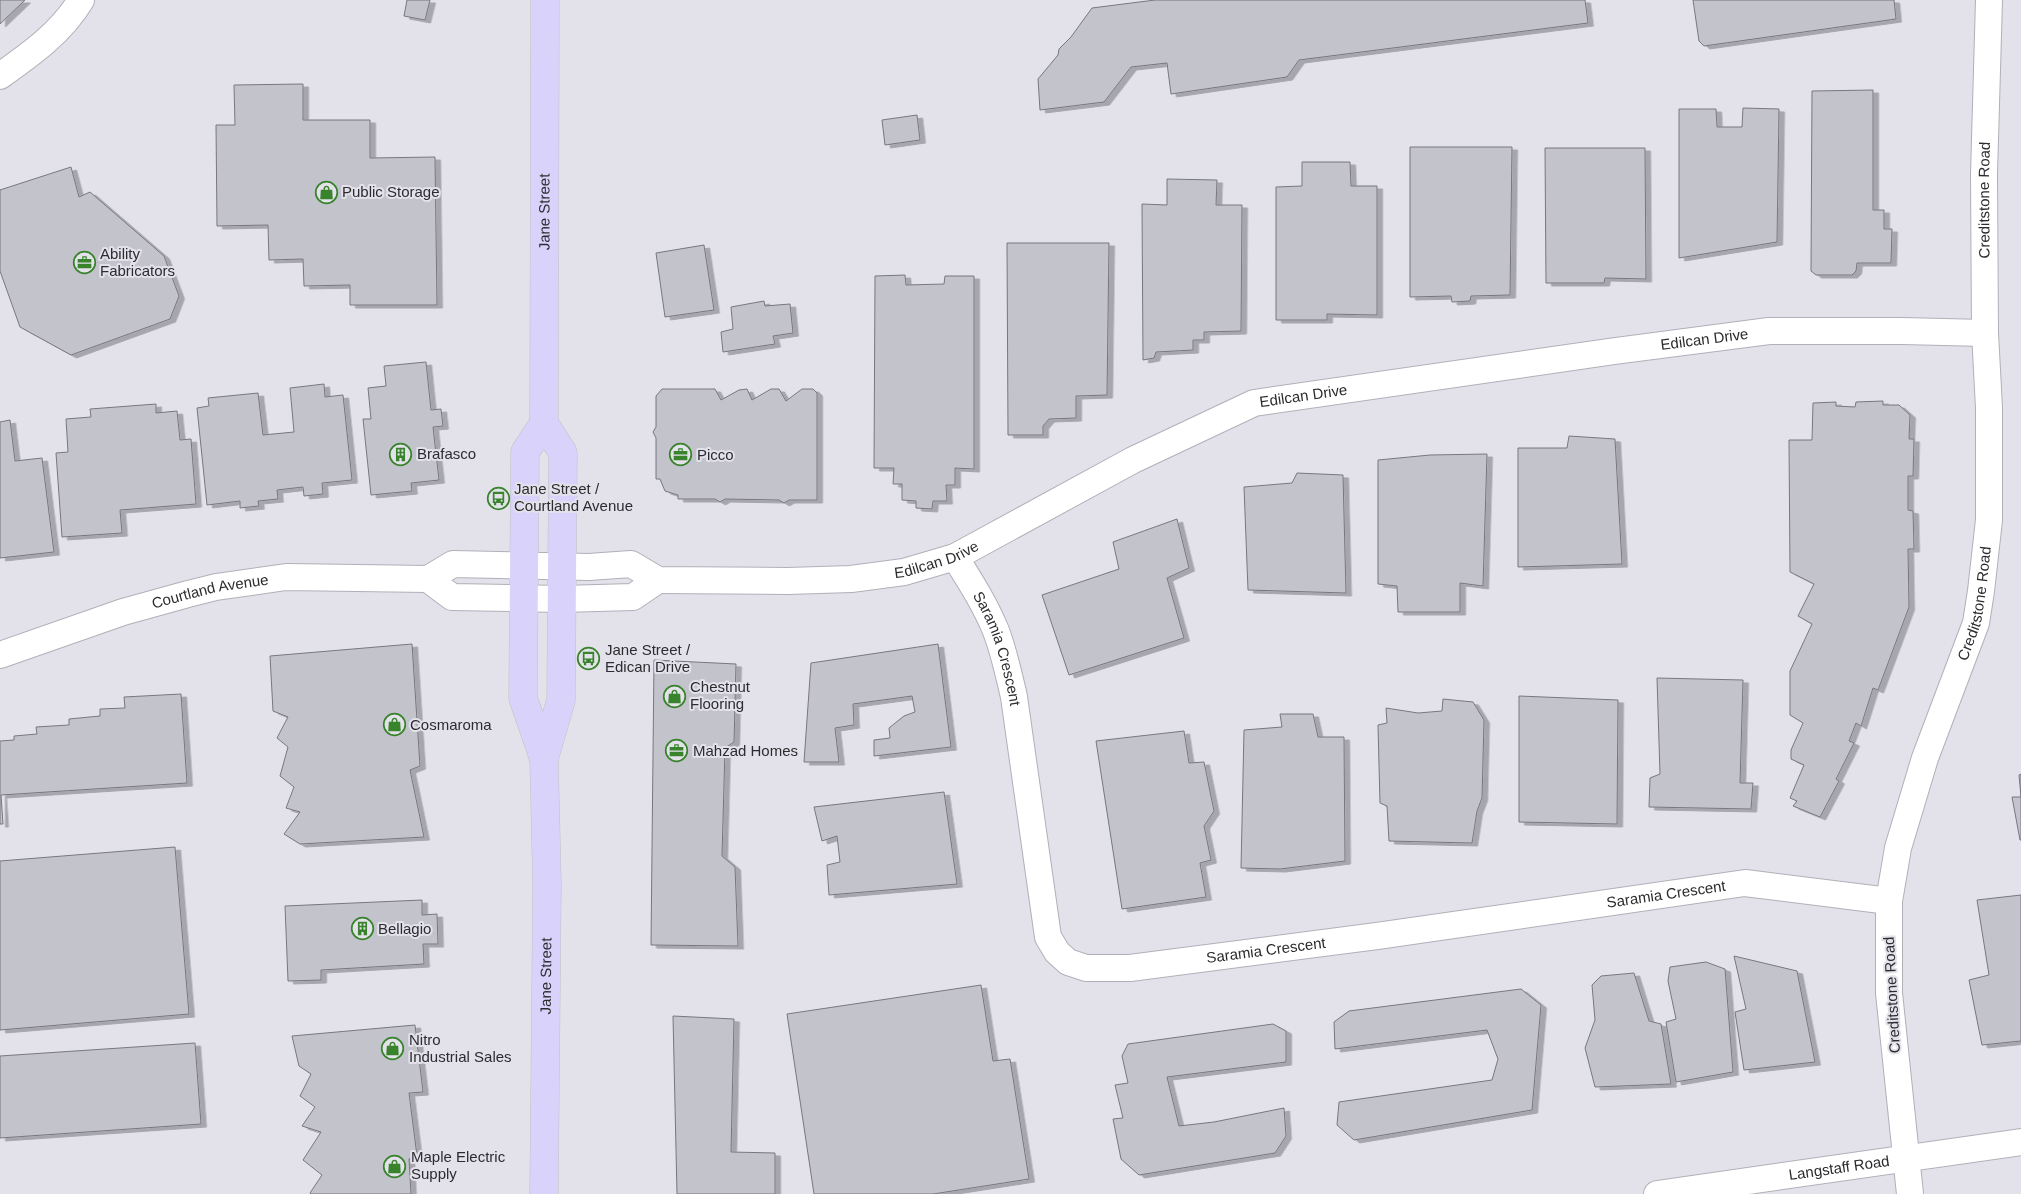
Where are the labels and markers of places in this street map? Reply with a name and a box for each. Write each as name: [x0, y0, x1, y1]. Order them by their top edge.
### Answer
shop icon: Public Storage: [314, 180, 338, 204]
place label: Public Storage: [342, 183, 440, 200]
place label: Ability Fabricators: [100, 245, 175, 279]
office icon: Ability Fabricators: [72, 251, 96, 275]
building icon: Brafasco: [389, 442, 413, 466]
office icon: Picco: [669, 443, 693, 467]
place label: Brafasco: [417, 445, 476, 462]
place label: Picco: [697, 446, 734, 463]
place label: Jane Street / Courtland Avenue: [514, 480, 633, 514]
bus stop icon: Jane Street / Courtland Avenue: [486, 486, 510, 510]
place label: Jane Street / Edican Drive: [605, 641, 691, 675]
bus stop icon: Jane Street / Edican Drive: [577, 647, 601, 671]
place label: Chestnut Flooring: [690, 678, 751, 712]
shop icon: Chestnut Flooring: [662, 684, 686, 708]
shop icon: Cosmaroma: [382, 713, 406, 737]
place label: Cosmaroma: [410, 716, 492, 733]
office icon: Mahzad Homes: [665, 739, 689, 763]
place label: Mahzad Homes: [693, 742, 798, 759]
building icon: Bellagio: [350, 917, 374, 941]
place label: Bellagio: [378, 920, 431, 937]
place label: Nitro Industrial Sales: [409, 1031, 512, 1065]
shop icon: Nitro Industrial Sales: [381, 1037, 405, 1061]
place label: Maple Electric Supply: [411, 1148, 506, 1182]
shop icon: Maple Electric Supply: [383, 1154, 407, 1178]

